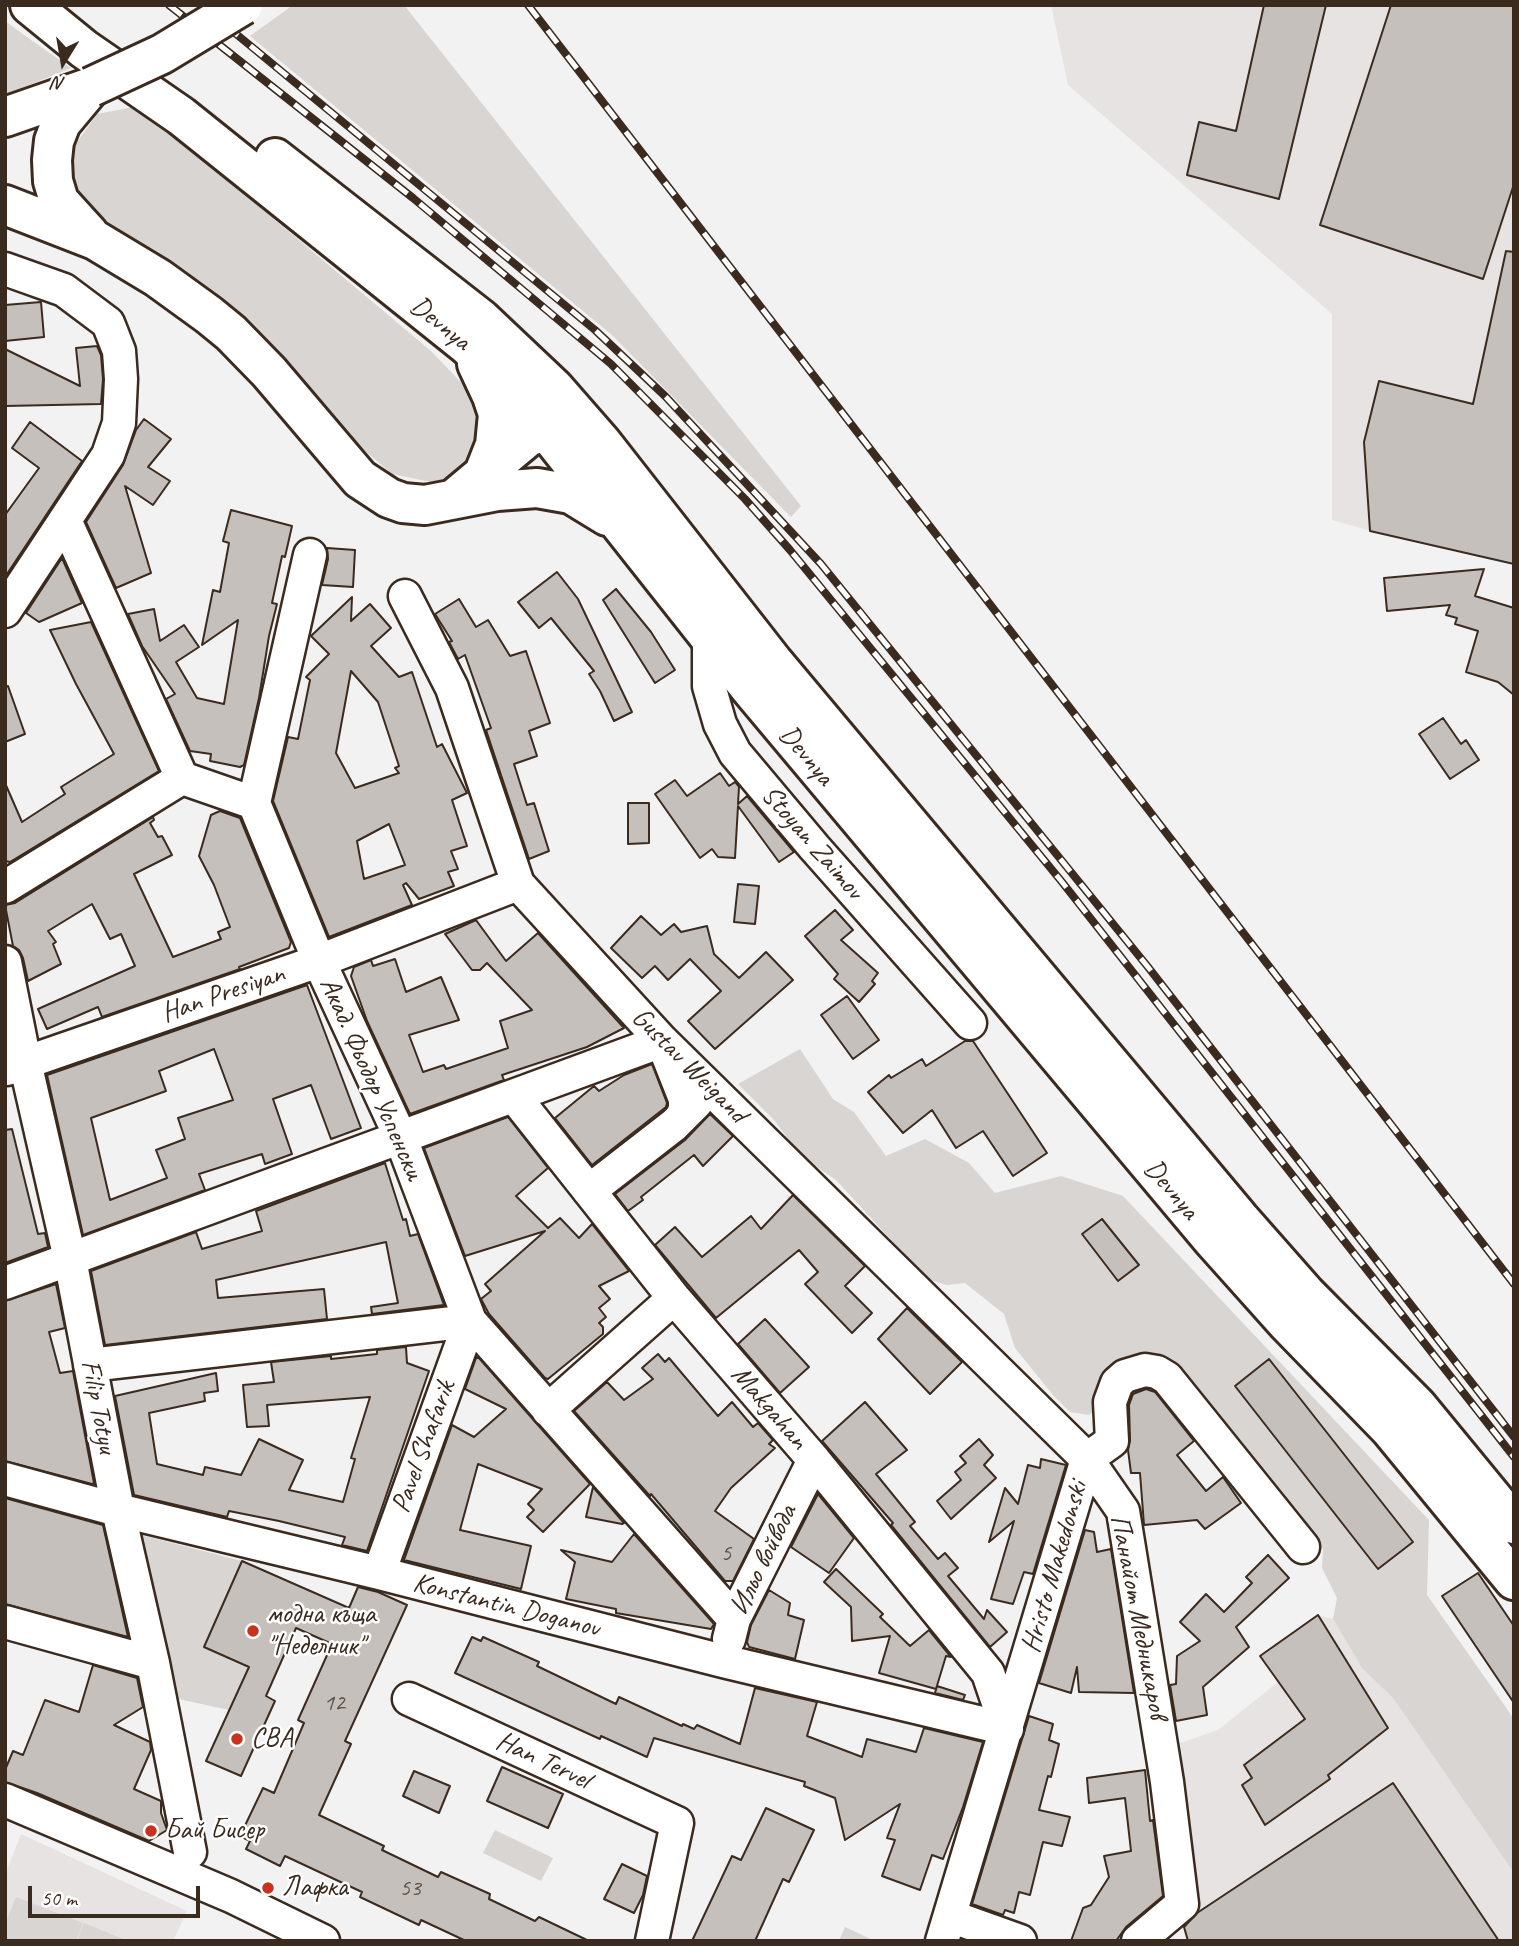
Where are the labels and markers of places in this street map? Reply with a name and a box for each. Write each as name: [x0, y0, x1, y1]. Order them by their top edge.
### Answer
place label: модна къща "Неделник": [267, 1598, 376, 1664]
marker: модна къща "Неделник": [245, 1623, 261, 1639]
place label: CBA: [251, 1722, 293, 1756]
marker: CBA: [229, 1731, 245, 1747]
place label: Бай Бисер: [165, 1814, 264, 1848]
marker: Бай Бисер: [143, 1823, 159, 1839]
place label: Лафка: [282, 1871, 348, 1905]
marker: Лафка: [260, 1880, 276, 1896]

